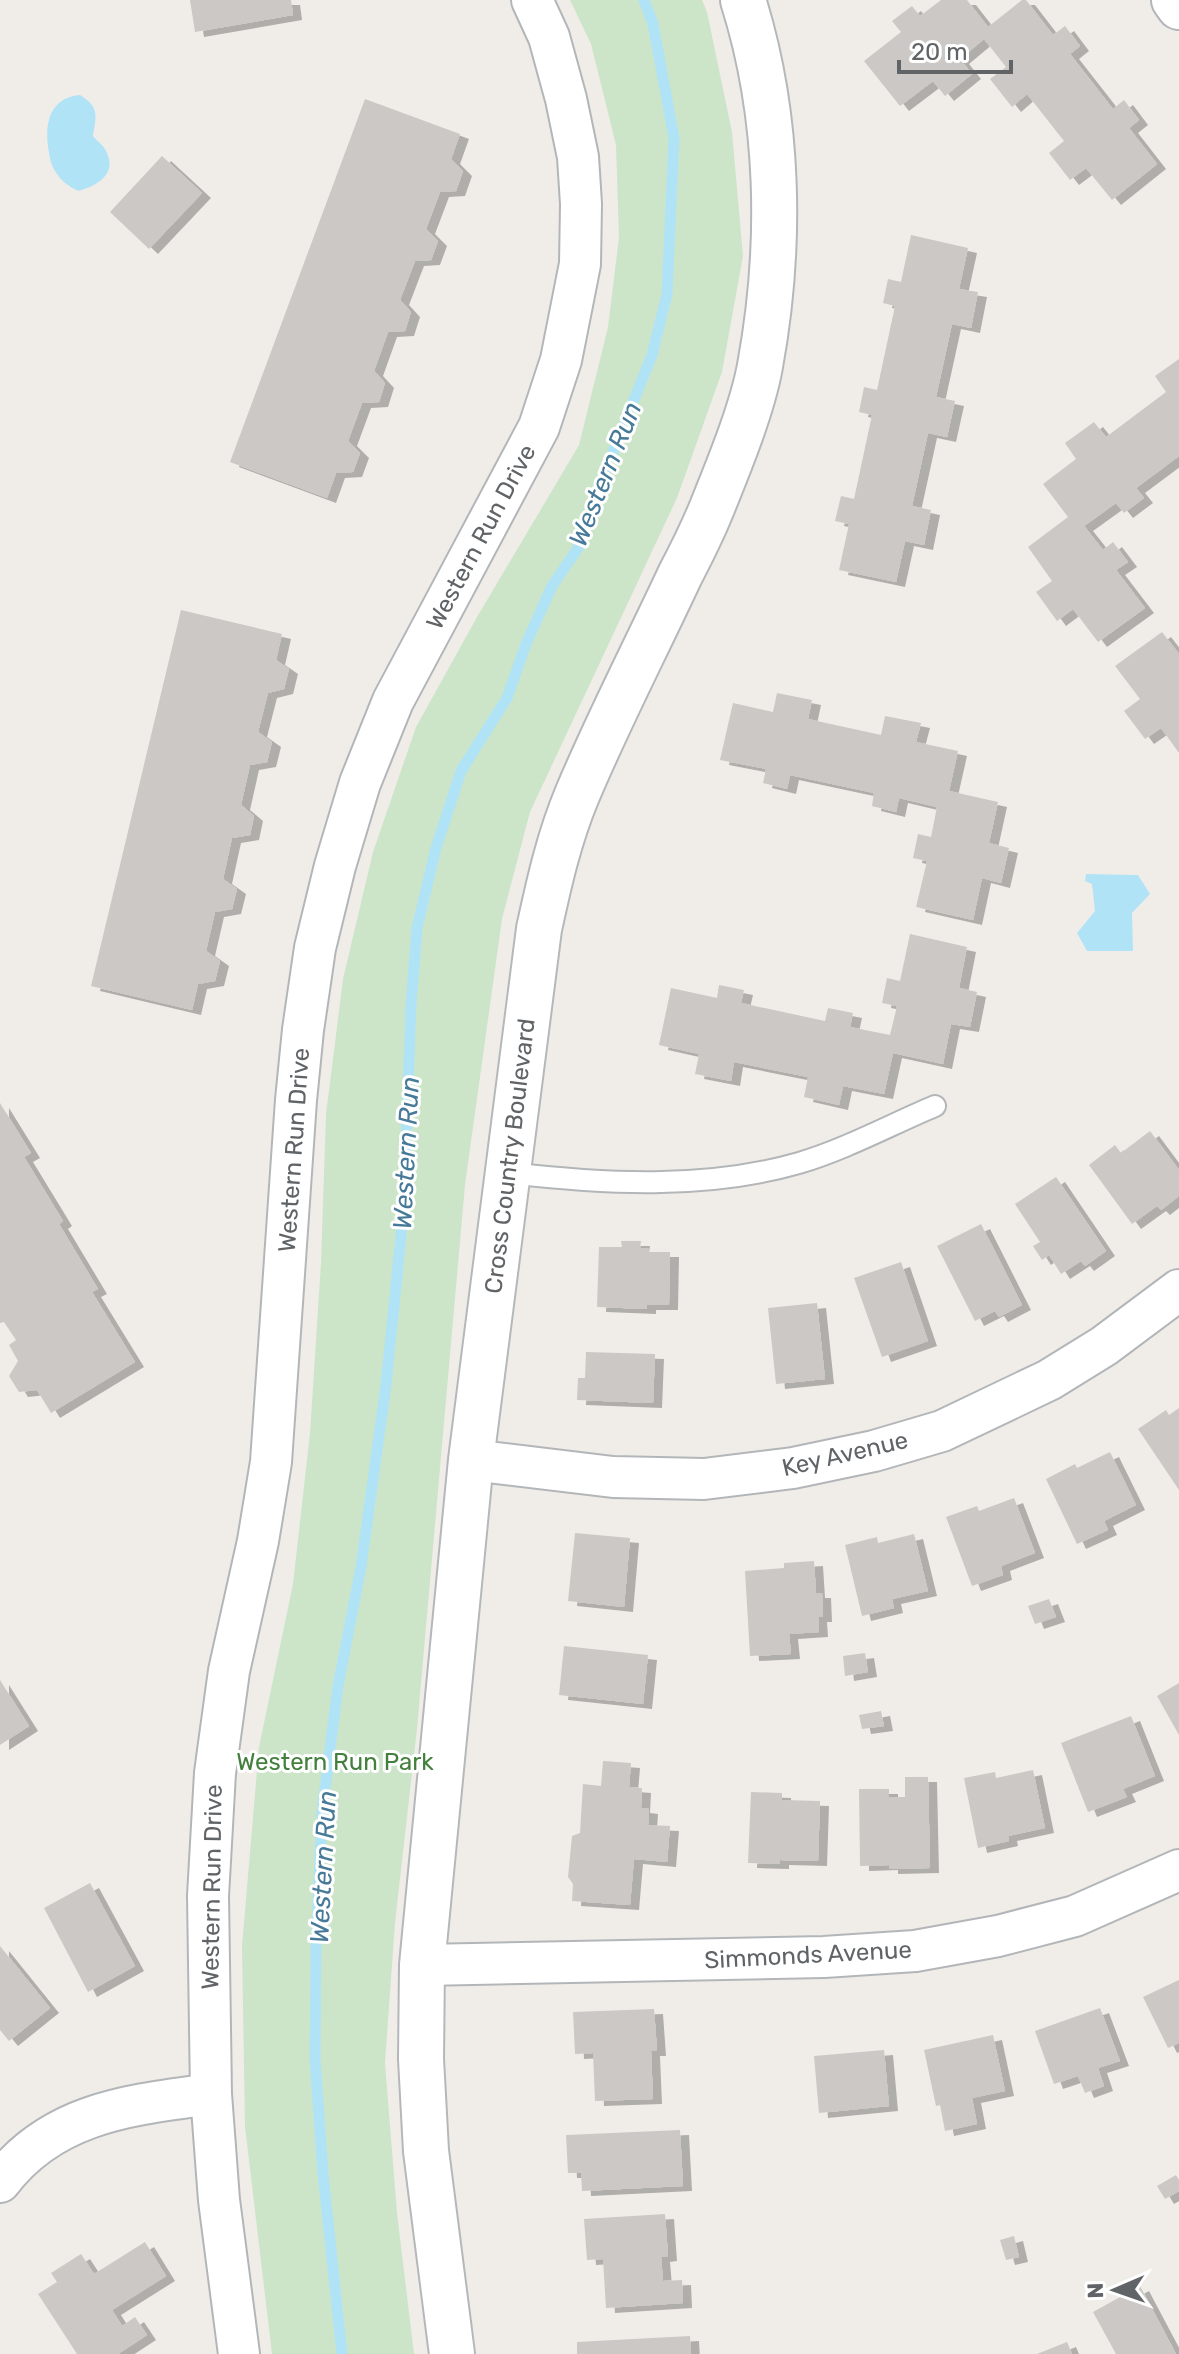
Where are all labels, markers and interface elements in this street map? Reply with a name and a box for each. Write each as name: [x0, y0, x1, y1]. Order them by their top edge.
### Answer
scale bar: [899, 24, 1011, 74]
text: 20 m: [911, 38, 968, 66]
water label: Western Run: [562, 397, 649, 551]
street label: Western Run Drive: [420, 440, 542, 634]
street label: Cross Country Boulevard: [479, 1017, 541, 1295]
street label: Western Run Drive: [273, 1047, 315, 1253]
water label: Western Run: [387, 1076, 426, 1230]
street label: Key Avenue: [779, 1426, 911, 1482]
park label: Western Run Park: [236, 1748, 434, 1776]
street label: Western Run Drive: [196, 1784, 228, 1990]
water label: Western Run: [304, 1790, 343, 1944]
street label: Simmonds Avenue: [704, 1936, 912, 1974]
north arrow: [1075, 2250, 1155, 2330]
text: N: [1082, 2282, 1109, 2299]

